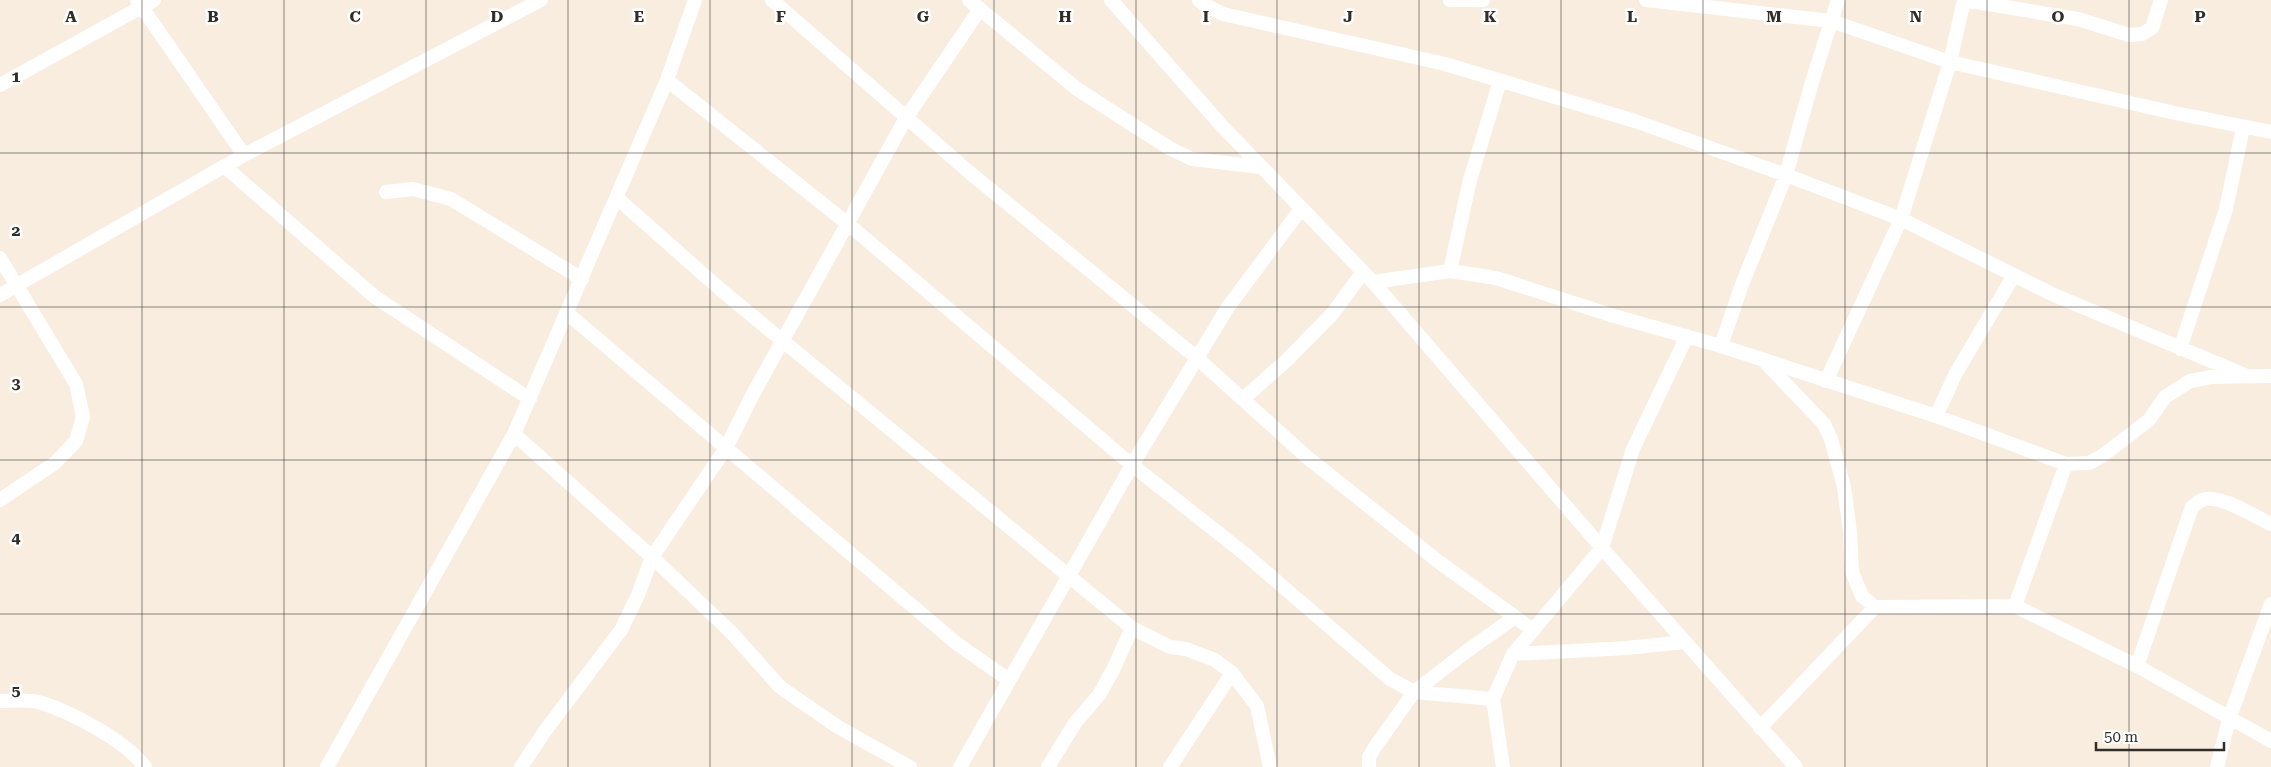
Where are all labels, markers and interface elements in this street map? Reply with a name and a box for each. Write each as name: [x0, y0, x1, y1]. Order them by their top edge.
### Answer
text: A: [65, 7, 77, 26]
text: B: [207, 7, 219, 26]
text: C: [349, 7, 361, 26]
text: D: [491, 7, 504, 26]
text: E: [634, 7, 644, 26]
text: F: [776, 7, 786, 26]
text: G: [917, 7, 930, 26]
text: H: [1058, 7, 1072, 26]
text: I: [1203, 7, 1209, 26]
text: J: [1343, 7, 1353, 26]
text: K: [1484, 7, 1497, 26]
text: L: [1627, 7, 1637, 26]
text: M: [1766, 7, 1782, 26]
text: N: [1910, 7, 1922, 26]
text: O: [2052, 7, 2065, 26]
text: P: [2194, 7, 2206, 26]
text: 1: [12, 67, 21, 86]
text: 2: [12, 221, 21, 240]
text: 3: [12, 374, 21, 393]
text: 4: [12, 528, 21, 547]
text: 5: [12, 681, 21, 700]
scale bar: [2096, 720, 2224, 752]
text: 50 m: [2104, 728, 2139, 746]

